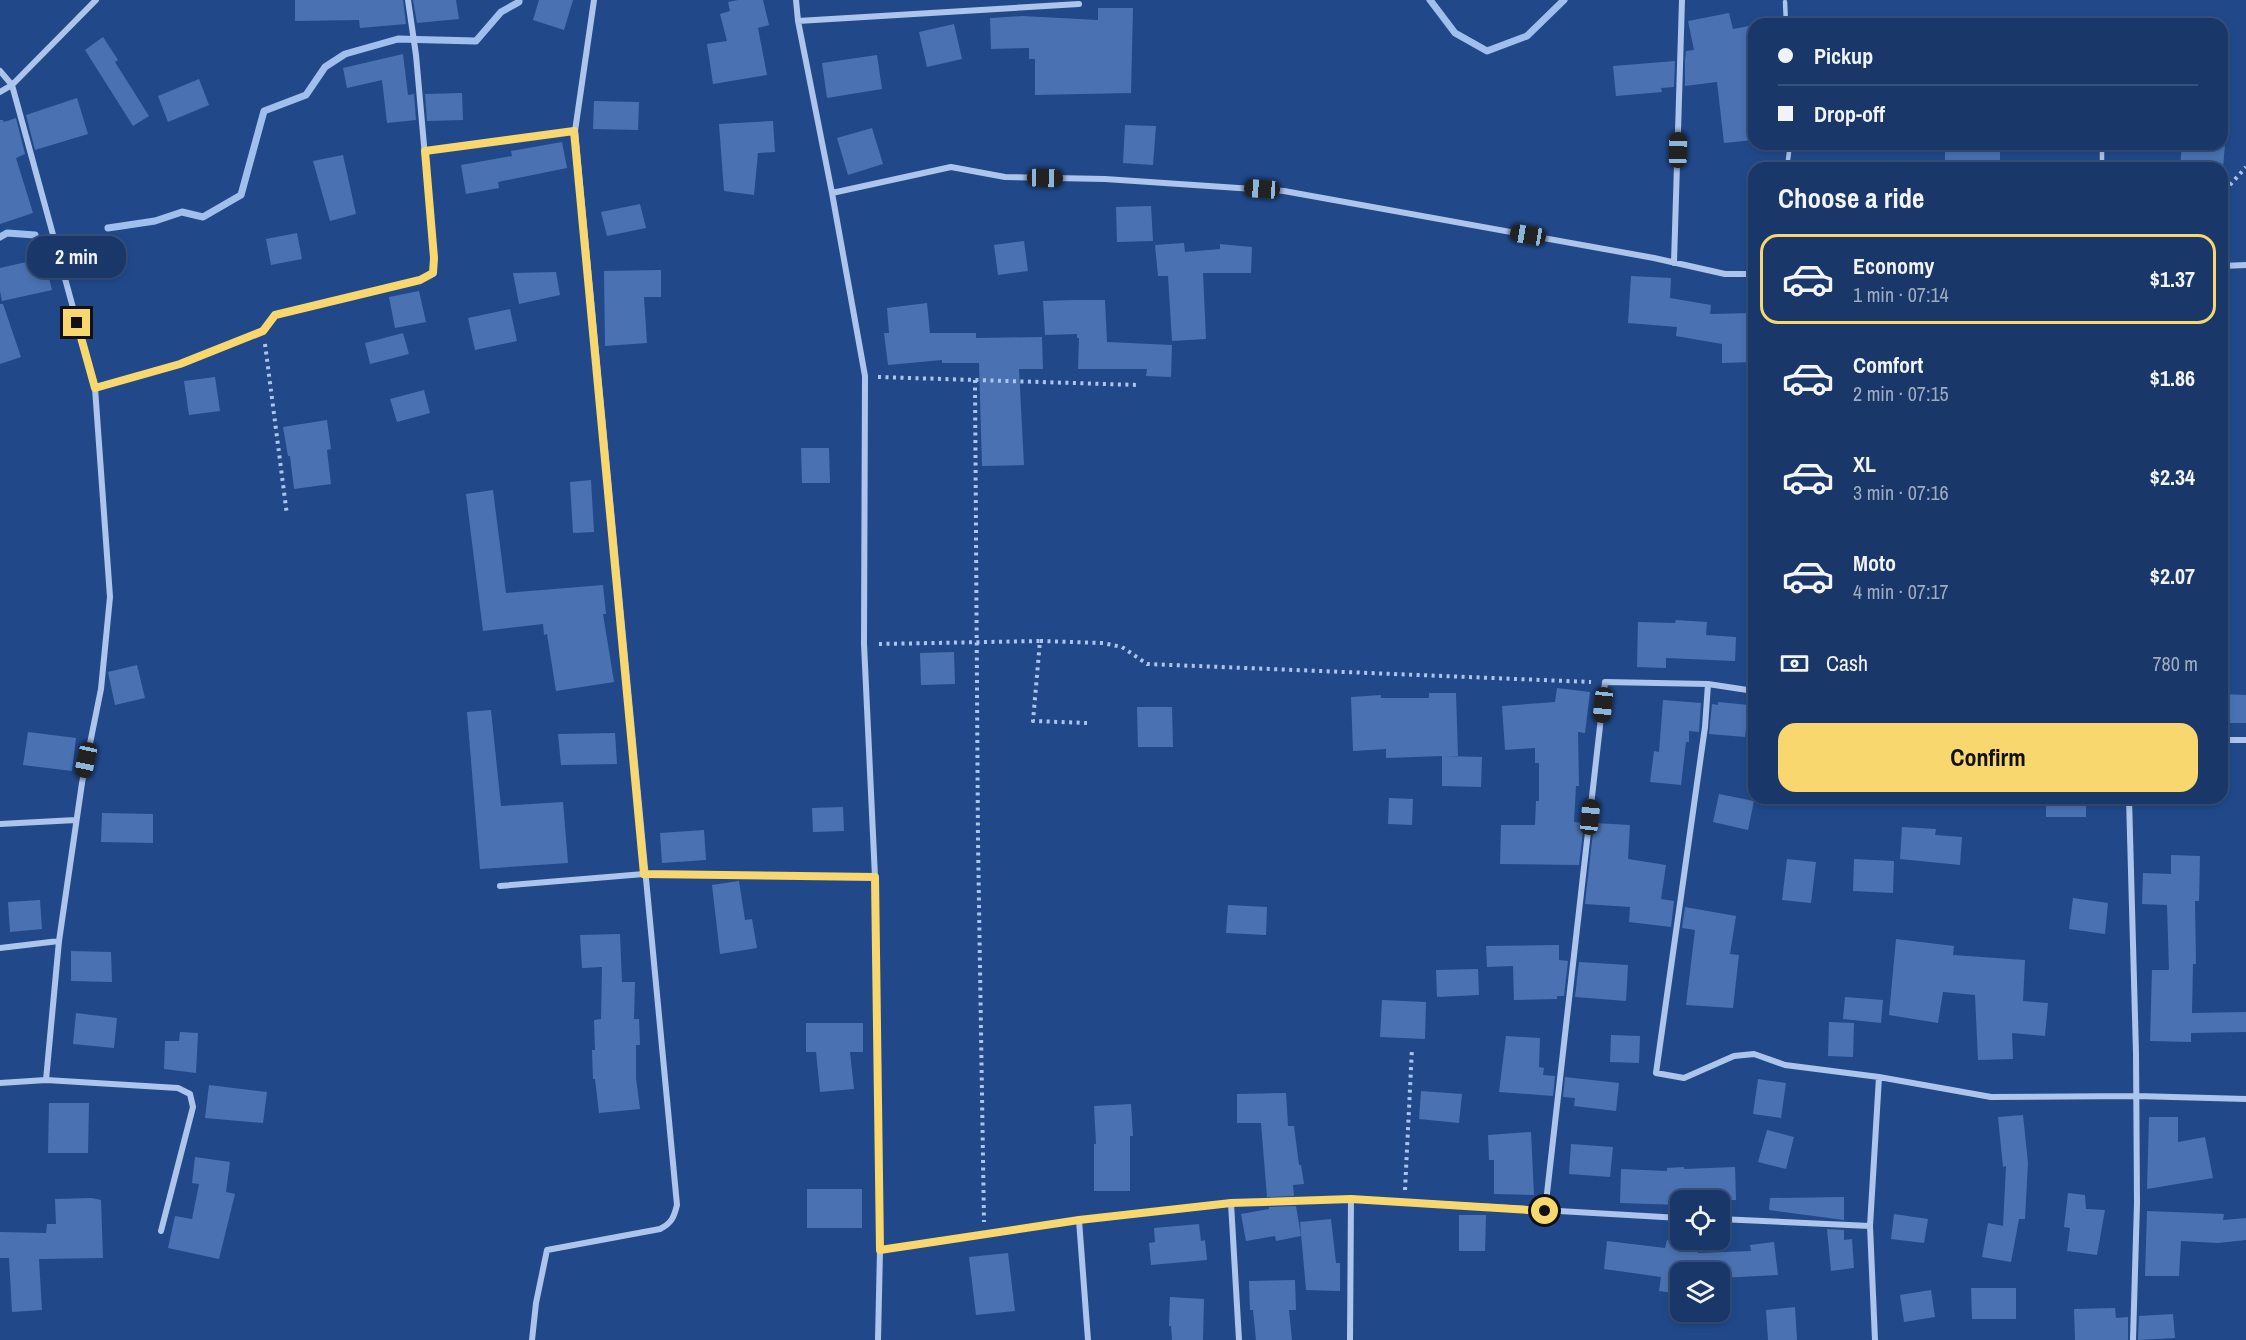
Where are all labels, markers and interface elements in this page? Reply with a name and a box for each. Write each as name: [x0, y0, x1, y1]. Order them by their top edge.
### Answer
text: Pickup: [1814, 41, 1873, 71]
text: Drop-off: [1814, 99, 1885, 129]
car: [1669, 132, 1687, 168]
car: [1027, 169, 1063, 187]
car: [1243, 179, 1281, 199]
text: Choose a ride: [1778, 180, 1924, 216]
car: [1509, 223, 1547, 247]
callout: 2 min: [28, 236, 127, 278]
text: 2 min: [55, 243, 98, 270]
text: Economy: [1853, 251, 1934, 281]
icon: car: [1781, 252, 1835, 306]
text: $1.37: [2150, 264, 2195, 294]
text: 1 min · 07:14: [1853, 281, 1949, 308]
route end: [63, 309, 90, 336]
text: Comfort: [1853, 350, 1923, 380]
icon: car: [1781, 351, 1835, 405]
text: $1.86: [2150, 363, 2195, 393]
text: 2 min · 07:15: [1853, 380, 1949, 407]
text: XL: [1853, 449, 1876, 479]
icon: car: [1781, 450, 1835, 504]
text: $2.34: [2150, 462, 2195, 492]
text: 3 min · 07:16: [1853, 479, 1949, 506]
text: Moto: [1853, 548, 1896, 578]
icon: car: [1781, 549, 1835, 603]
text: $2.07: [2150, 561, 2195, 591]
text: 4 min · 07:17: [1853, 578, 1949, 605]
icon: cash: [1778, 647, 1811, 680]
text: Cash: [1826, 648, 1868, 678]
text: 780 m: [2152, 650, 2198, 677]
car: [1592, 686, 1614, 724]
button: Confirm: [1778, 723, 2198, 792]
car: [73, 741, 99, 779]
car: [1579, 798, 1601, 836]
map controls: [1670, 1190, 1730, 1322]
button: locate: [1670, 1190, 1730, 1250]
route start: [1531, 1197, 1558, 1224]
button: layers: [1670, 1262, 1730, 1322]

